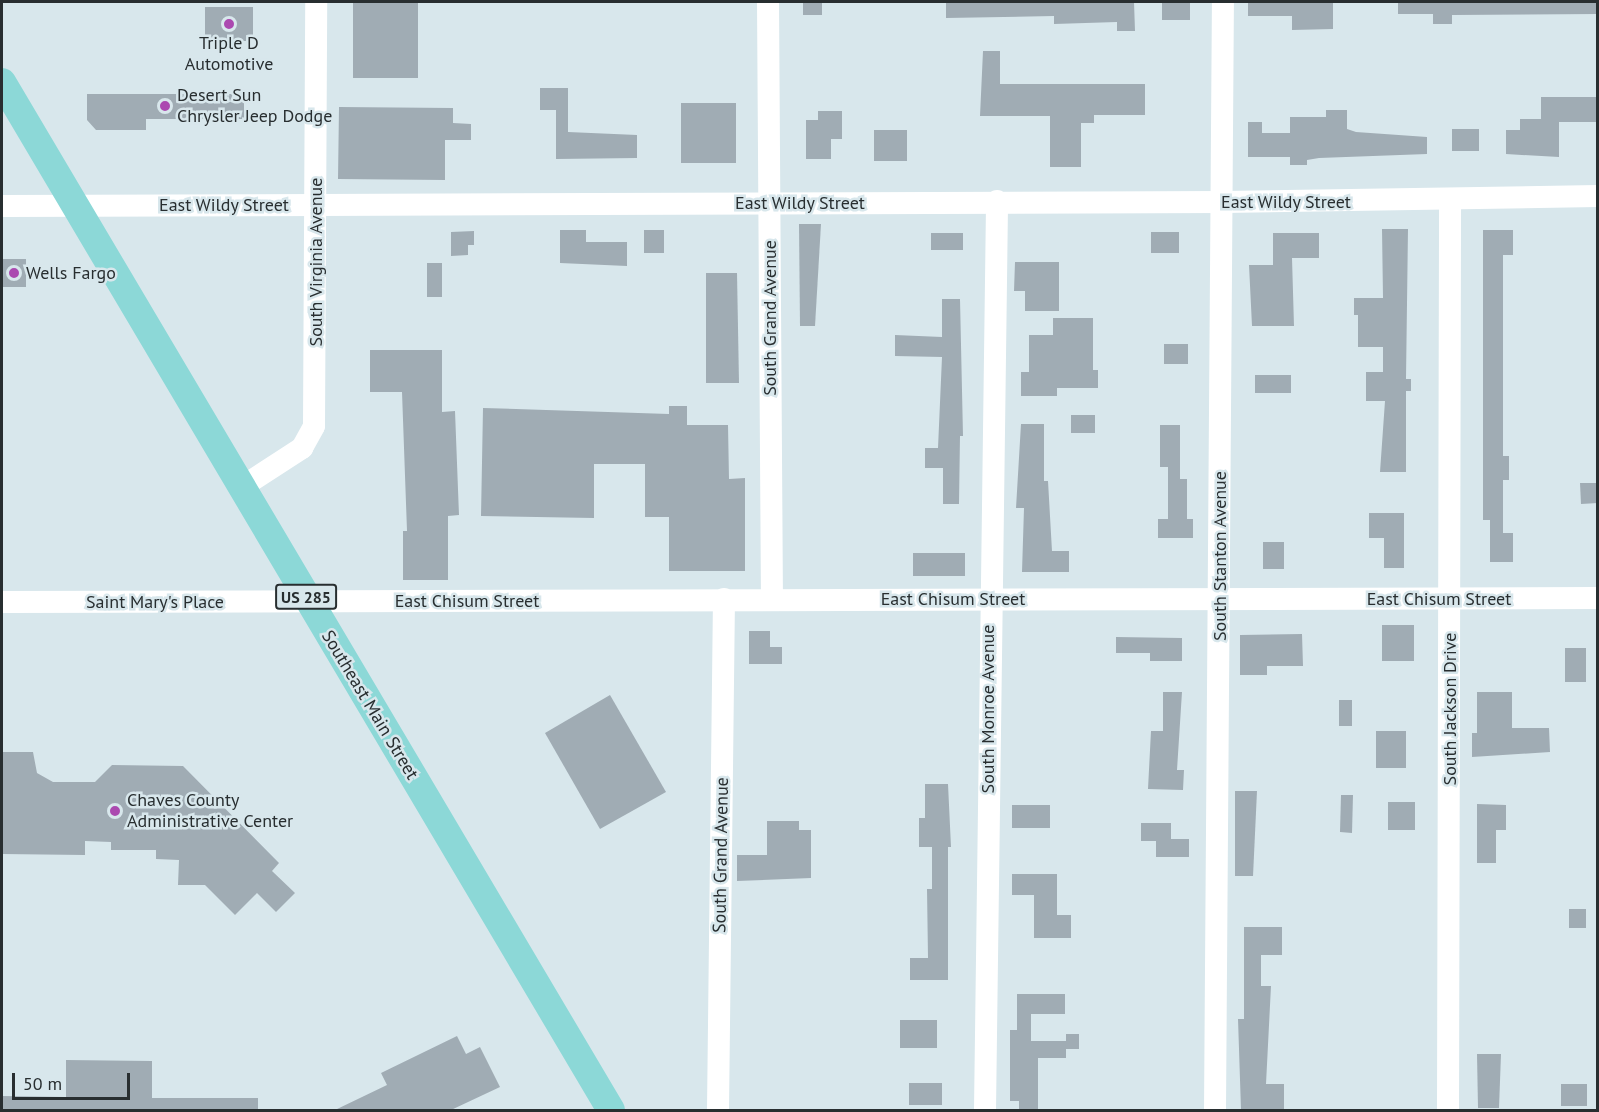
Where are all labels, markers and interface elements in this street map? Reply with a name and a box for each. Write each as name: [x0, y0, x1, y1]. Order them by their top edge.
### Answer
marker: Triple D Automotive: [222, 17, 236, 31]
place label: Triple D Automotive: [185, 33, 273, 76]
place label: Desert Sun Chrysler Jeep Dodge: [177, 85, 332, 128]
marker: Desert Sun Chrysler Jeep Dodge: [158, 99, 172, 113]
street label: South Virginia Avenue: [305, 177, 327, 347]
street label: East Wildy Street: [1221, 191, 1351, 213]
street label: East Wildy Street: [735, 192, 865, 214]
street label: East Wildy Street: [159, 194, 289, 216]
street label: South Grand Avenue: [759, 240, 781, 396]
place label: Wells Fargo: [26, 262, 116, 284]
marker: Wells Fargo: [7, 266, 21, 280]
street label: South Stanton Avenue: [1209, 471, 1231, 641]
road number: US 285: [274, 584, 338, 610]
street label: East Chisum Street: [881, 588, 1025, 610]
street label: East Chisum Street: [1367, 588, 1511, 610]
street label: East Chisum Street: [395, 590, 539, 612]
street label: Saint Mary's Place: [86, 591, 224, 613]
street label: South Monroe Avenue: [977, 624, 999, 794]
street label: Southeast Main Street: [317, 627, 423, 783]
street label: South Jackson Drive: [1439, 633, 1461, 785]
street label: South Grand Avenue: [709, 777, 733, 933]
place label: Chaves County Administrative Center: [127, 790, 293, 832]
marker: Chaves County Administrative Center: [108, 804, 122, 818]
scale bar: [15, 1061, 134, 1099]
text: 50 m: [23, 1072, 62, 1095]

